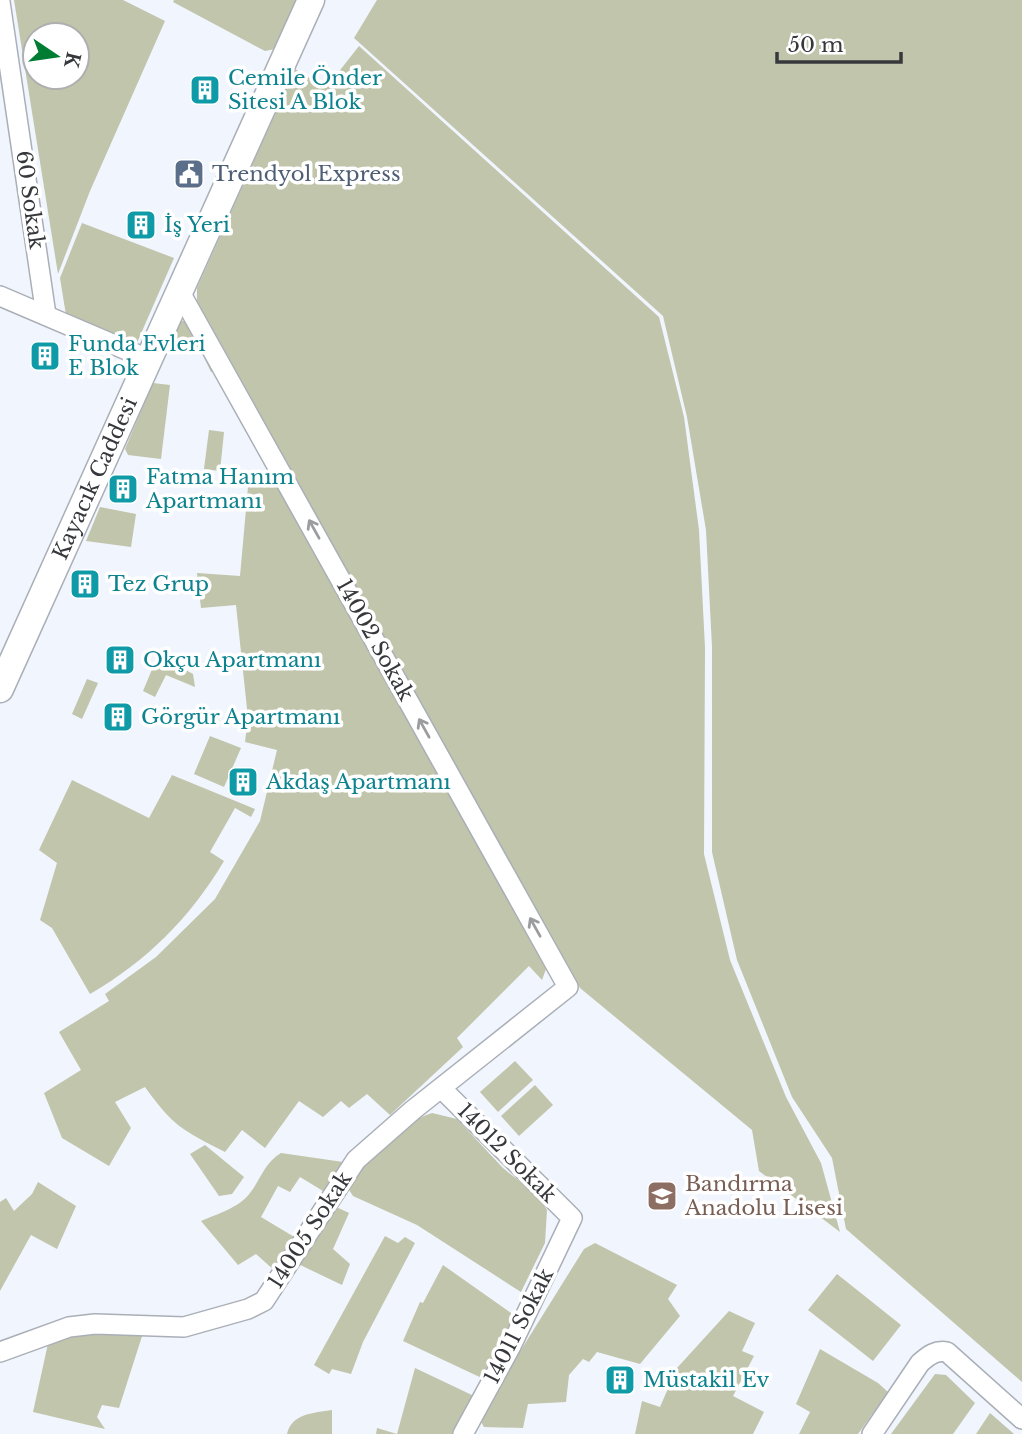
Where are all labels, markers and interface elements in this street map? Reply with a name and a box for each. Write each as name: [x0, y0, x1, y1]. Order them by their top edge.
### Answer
north arrow: [21, 21, 91, 91]
scale bar: [777, 21, 901, 65]
text: 50 m: [788, 32, 844, 58]
text: K: [59, 50, 85, 71]
place label: Cemile Önder Sitesi A Blok: [228, 65, 382, 115]
building icon: Cemile Önder Sitesi A Blok: [188, 73, 222, 107]
street label: 60 Sokak: [10, 149, 50, 251]
public building icon: Trendyol Express: [172, 157, 206, 191]
place label: Trendyol Express: [212, 161, 400, 187]
building icon: İş Yeri: [124, 208, 158, 242]
place label: İş Yeri: [164, 212, 230, 238]
place label: Funda Evleri E Blok: [68, 331, 206, 381]
building icon: Funda Evleri E Blok: [28, 339, 62, 373]
street label: Kayacık Caddesi: [47, 393, 143, 564]
place label: Fatma Hanım Apartmanı: [145, 464, 295, 514]
building icon: Fatma Hanım Apartmanı: [106, 472, 140, 506]
one-way arrow: [306, 520, 320, 540]
building icon: Tez Grup: [68, 567, 102, 601]
place label: Tez Grup: [108, 571, 209, 597]
street label: 14002 Sokak: [331, 574, 419, 706]
building icon: Okçu Apartmanı: [103, 643, 137, 677]
place label: Okçu Apartmanı: [143, 647, 321, 673]
building icon: Görgür Apartmanı: [101, 700, 135, 734]
place label: Görgür Apartmanı: [141, 704, 340, 730]
one-way arrow: [417, 719, 431, 739]
building icon: Akdaş Apartmanı: [226, 765, 260, 799]
place label: Akdaş Apartmanı: [265, 769, 451, 795]
one-way arrow: [528, 917, 541, 938]
street label: 14012 Sokak: [452, 1098, 562, 1208]
street label: 14005 Sokak: [263, 1167, 358, 1293]
place label: Bandırma Anadolu Lisesi: [684, 1171, 843, 1221]
school or university icon: Bandırma Anadolu Lisesi: [645, 1179, 679, 1213]
street label: 14011 Sokak: [479, 1264, 559, 1388]
building icon: Müstakil Ev: [603, 1363, 637, 1397]
place label: Müstakil Ev: [643, 1367, 769, 1393]

